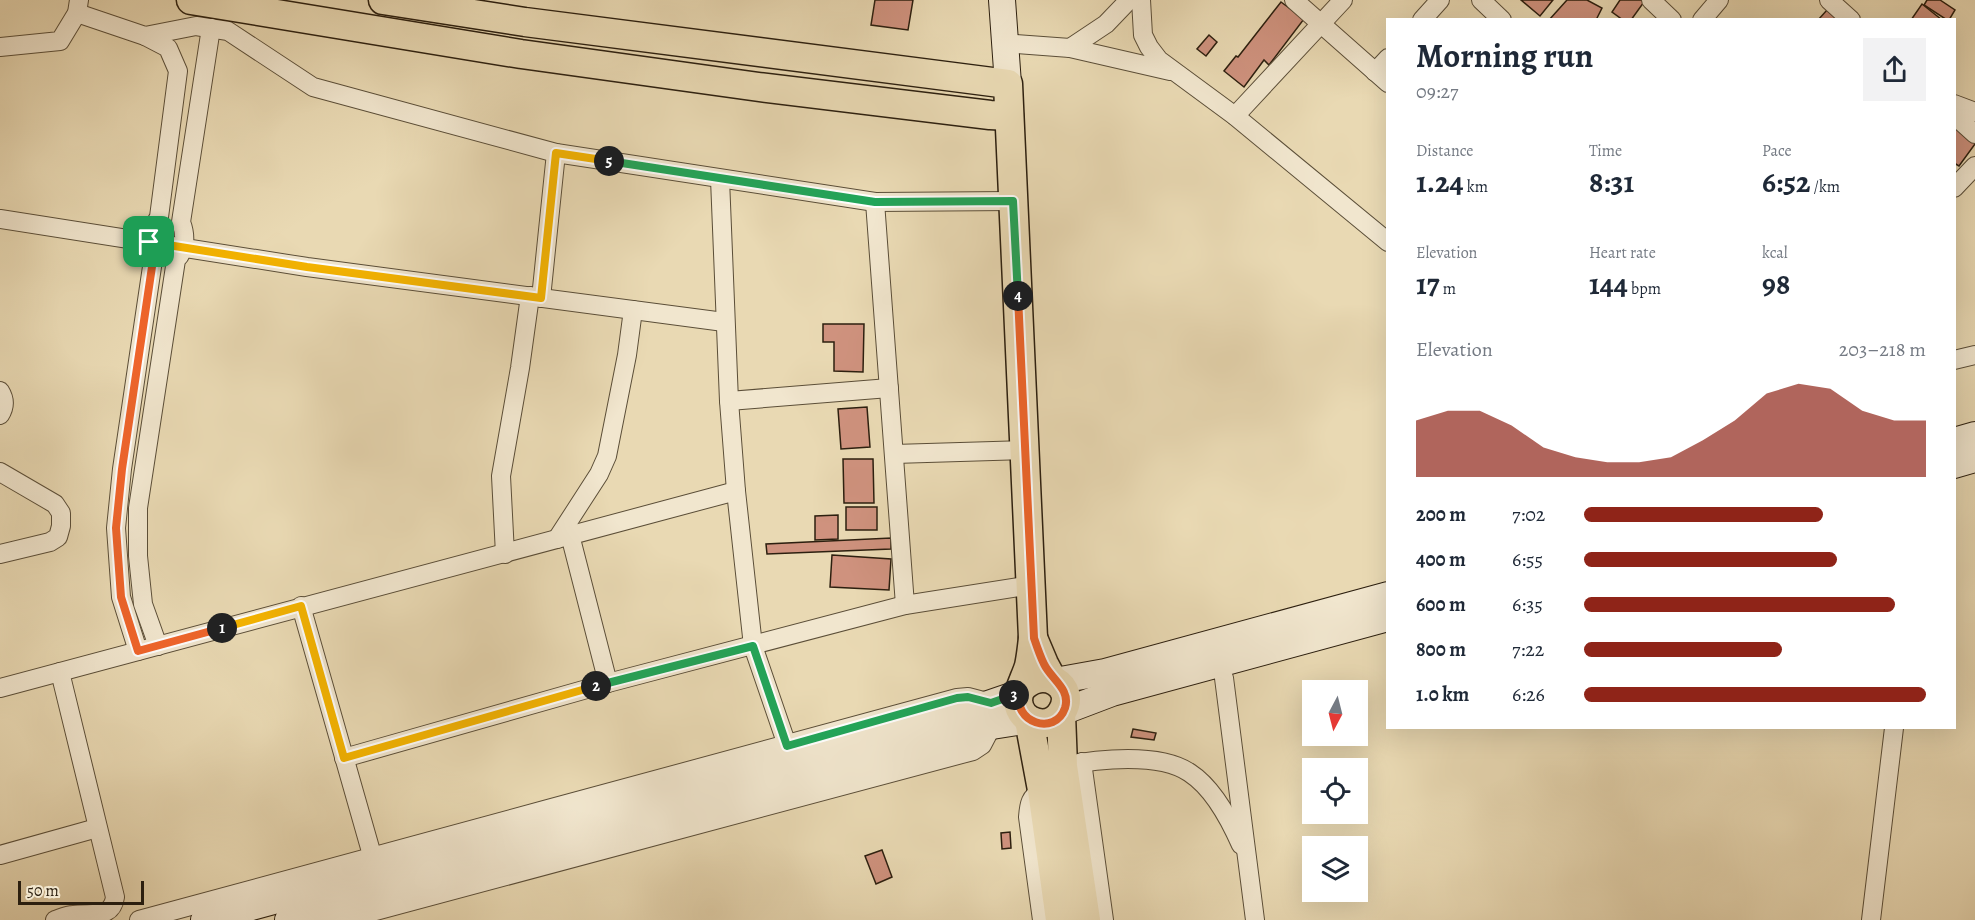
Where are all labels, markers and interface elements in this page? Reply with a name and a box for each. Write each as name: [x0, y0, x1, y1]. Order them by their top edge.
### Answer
text: Morning run: [1416, 33, 1593, 78]
button: share: [1863, 38, 1926, 101]
text: 09:27: [1416, 78, 1458, 105]
text: Distance: [1416, 140, 1473, 162]
text: Time: [1589, 140, 1622, 162]
text: Pace: [1762, 140, 1792, 162]
pin: 5: [594, 146, 624, 176]
text: 5: [606, 150, 612, 172]
text: 1.24: [1416, 162, 1464, 202]
text: 8:31: [1589, 162, 1634, 202]
text: 6:52: [1762, 162, 1810, 202]
text: km: [1464, 176, 1488, 198]
text: /km: [1810, 176, 1840, 198]
pin: [123, 216, 174, 267]
icon: arrive: [132, 225, 165, 258]
text: Elevation: [1416, 242, 1477, 264]
text: Heart rate: [1589, 242, 1656, 264]
text: kcal: [1762, 242, 1788, 264]
text: 17: [1416, 264, 1440, 304]
text: 144: [1589, 264, 1628, 304]
text: 98: [1762, 264, 1790, 304]
text: m: [1440, 278, 1456, 300]
text: bpm: [1628, 278, 1661, 300]
pin: 4: [1003, 281, 1033, 311]
text: 4: [1014, 285, 1022, 307]
text: Elevation: [1416, 336, 1493, 363]
text: 203–218 m: [1839, 336, 1926, 363]
text: 200 m: [1416, 501, 1466, 528]
text: 7:02: [1512, 501, 1545, 528]
text: 400 m: [1416, 546, 1466, 573]
text: 6:55: [1512, 546, 1543, 573]
text: 600 m: [1416, 591, 1466, 618]
text: 6:35: [1512, 591, 1543, 618]
pin: 1: [207, 613, 237, 643]
text: 1: [219, 617, 225, 639]
text: 800 m: [1416, 636, 1466, 663]
text: 7:22: [1512, 636, 1544, 663]
pin: 2: [581, 671, 611, 701]
text: 2: [592, 675, 600, 697]
pin: 3: [999, 680, 1029, 710]
north arrow: [1302, 680, 1368, 746]
map controls: [1302, 680, 1368, 902]
text: 1.0 km: [1416, 681, 1469, 708]
text: 6:26: [1512, 681, 1545, 708]
text: 3: [1011, 684, 1017, 706]
button: locate: [1302, 758, 1368, 824]
button: layers: [1302, 836, 1368, 902]
scale bar: [18, 878, 144, 906]
text: 50 m: [27, 880, 59, 902]

